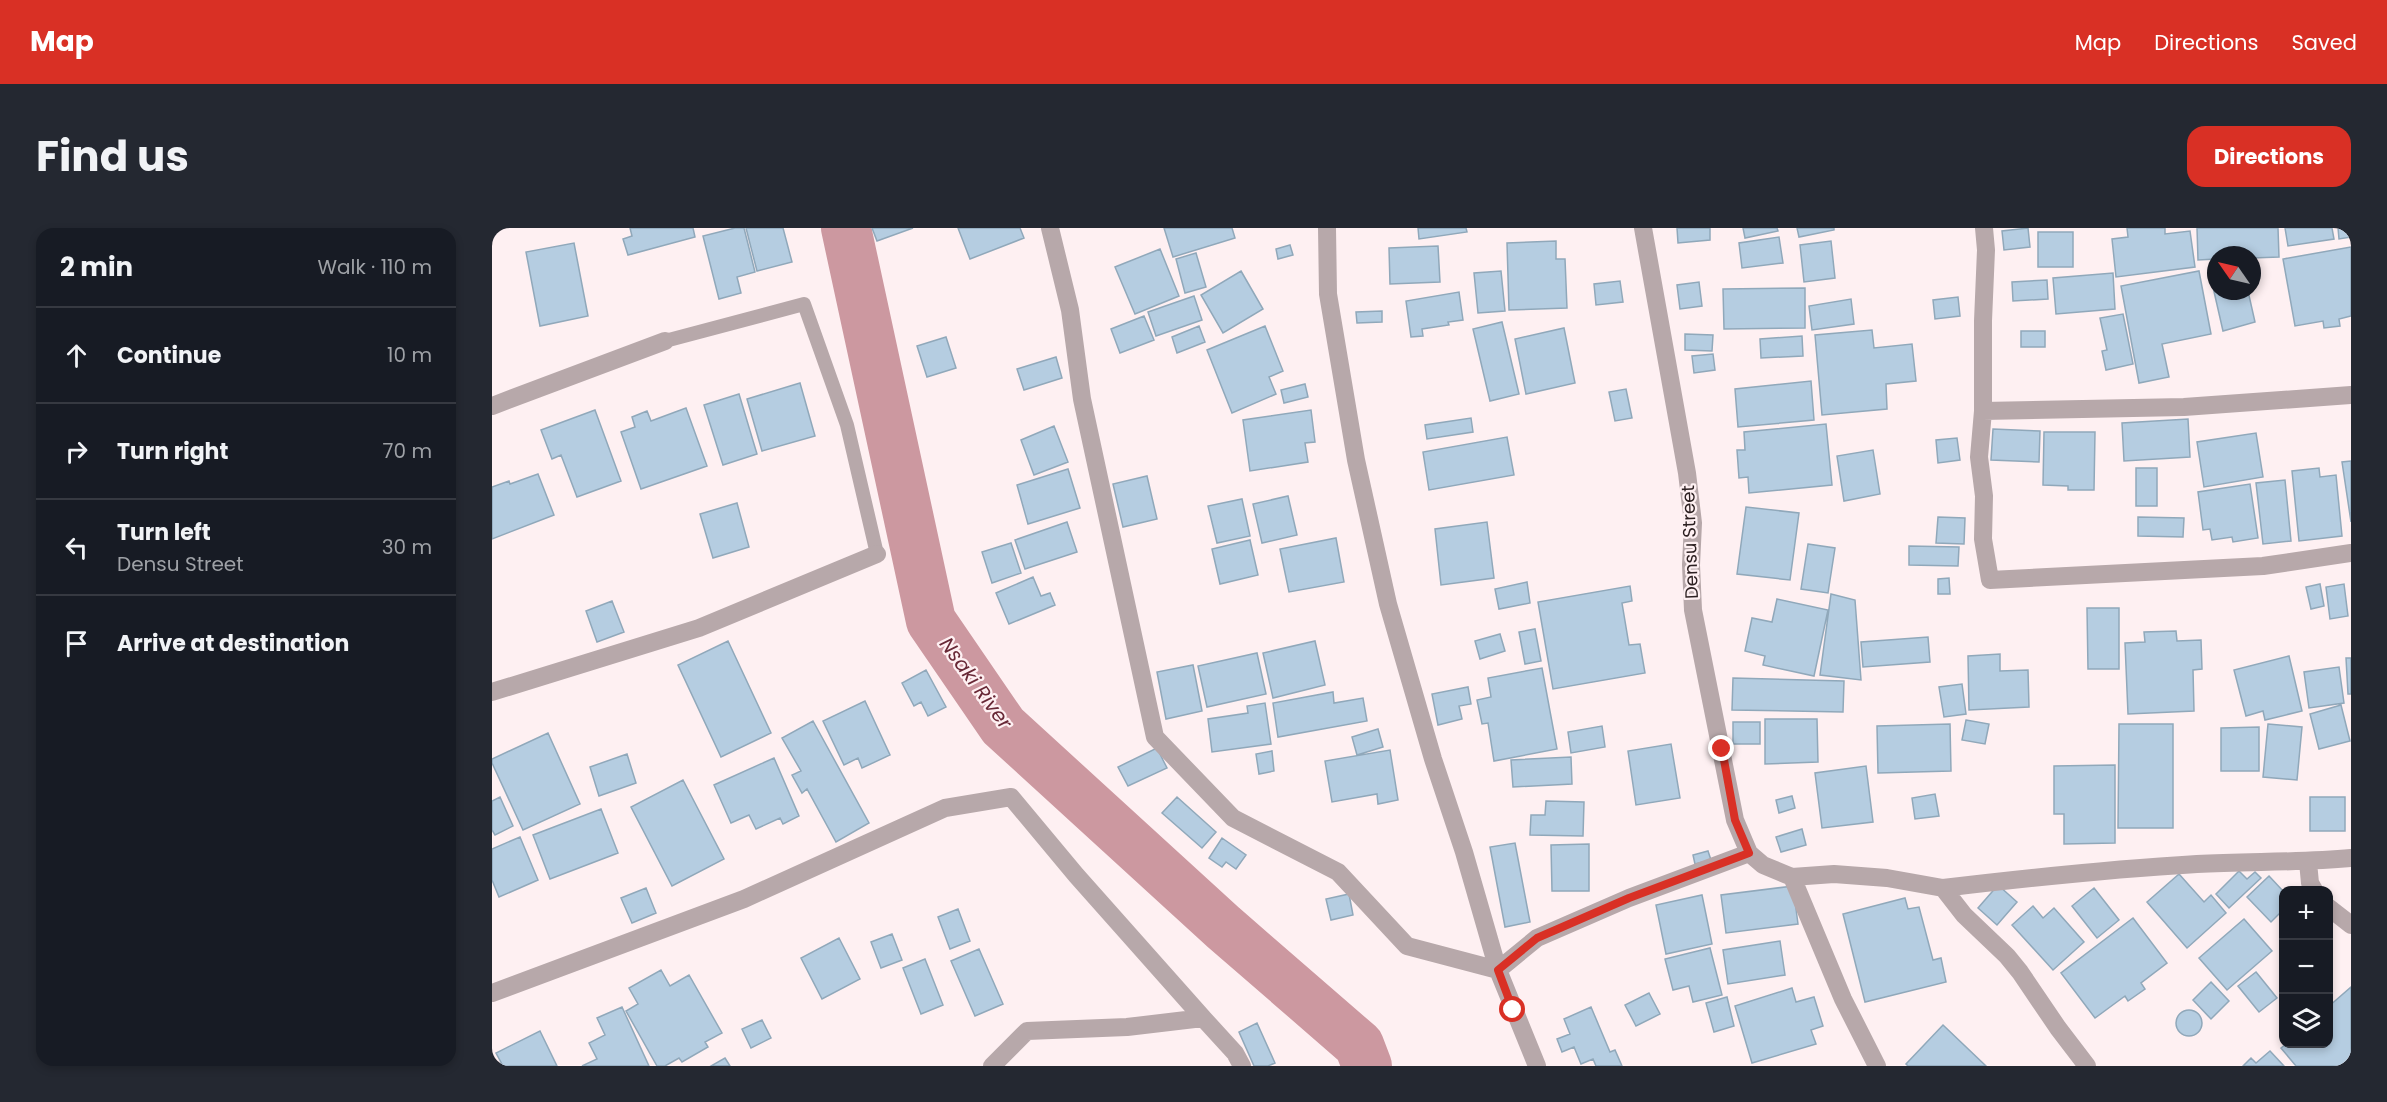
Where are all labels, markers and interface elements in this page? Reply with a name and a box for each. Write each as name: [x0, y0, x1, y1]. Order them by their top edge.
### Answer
text: Map: [30, 22, 94, 61]
text: Map: [2075, 28, 2121, 57]
text: Directions: [2154, 28, 2258, 57]
text: Saved: [2291, 28, 2357, 57]
button: Directions: [2187, 126, 2351, 187]
text: Find us: [36, 127, 189, 186]
north arrow: [2207, 246, 2261, 300]
text: 2 min: [60, 249, 133, 285]
text: Walk · 110 m: [318, 253, 432, 281]
icon: ahead: [60, 339, 93, 372]
text: Continue: [117, 340, 221, 371]
text: 10 m: [387, 341, 432, 369]
icon: right: [60, 435, 93, 468]
text: Turn right: [117, 436, 228, 467]
text: 70 m: [383, 437, 432, 465]
street label: Densu Street: [1675, 485, 1704, 599]
text: Turn left: [117, 517, 211, 548]
icon: left: [60, 531, 93, 564]
text: 30 m: [382, 533, 432, 561]
text: Densu Street: [117, 550, 243, 578]
icon: arrive: [60, 627, 93, 660]
text: Arrive at destination: [117, 628, 349, 659]
water label: Nsaki River: [933, 631, 1019, 735]
route end: [1708, 735, 1734, 761]
map controls: [2279, 886, 2333, 1048]
button: +: [2279, 886, 2333, 940]
button: −: [2279, 940, 2333, 994]
button: layers: [2279, 994, 2333, 1048]
route start: [1499, 996, 1525, 1022]

